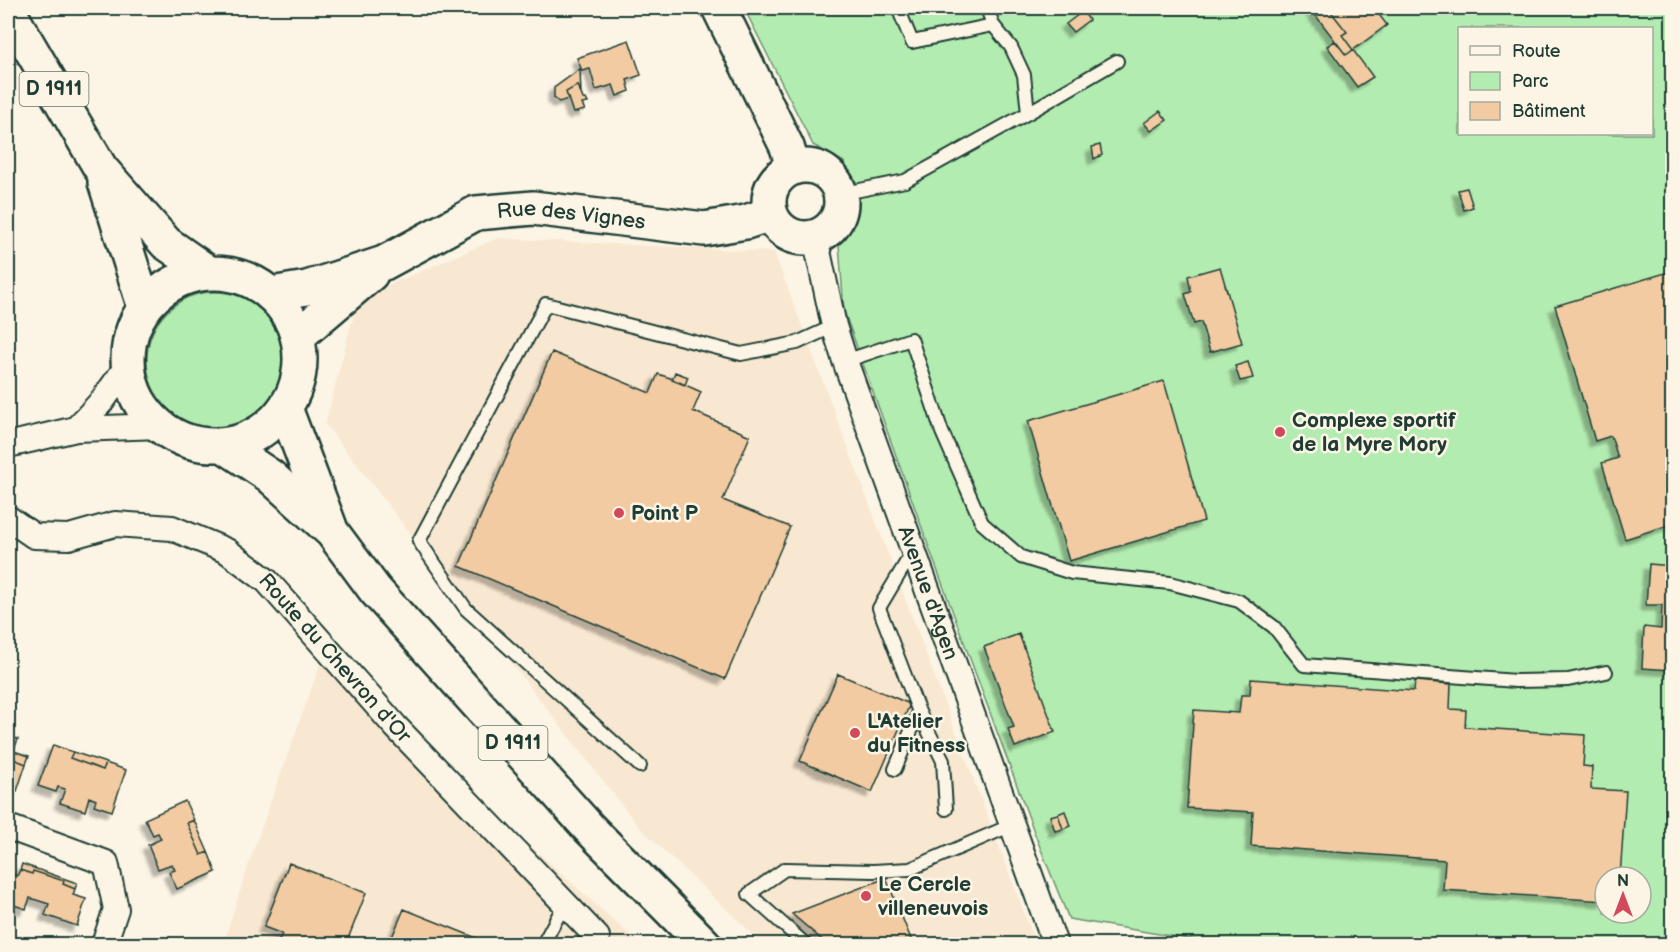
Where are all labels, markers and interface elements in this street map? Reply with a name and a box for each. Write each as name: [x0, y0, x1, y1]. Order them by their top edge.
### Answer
legend: [1458, 27, 1653, 135]
text: Route: [1512, 41, 1561, 62]
text: Parc: [1512, 71, 1549, 92]
road number: D 1911: [20, 72, 88, 106]
text: Bâtiment: [1512, 101, 1586, 122]
street label: Rue des Vignes: [496, 195, 647, 234]
place label: Complexe sportif de la Myre Mory: [1292, 408, 1457, 457]
marker: Complexe sportif de la Myre Mory: [1273, 425, 1287, 439]
place label: Point P: [631, 501, 699, 526]
marker: Point P: [612, 506, 626, 520]
street label: Avenue d'Agen: [893, 522, 964, 663]
street label: Route du Chevron d'Or: [254, 568, 417, 748]
place label: L'Atelier du Fitness: [867, 709, 965, 758]
road number: D 1911: [478, 726, 548, 760]
marker: L'Atelier du Fitness: [848, 726, 862, 740]
north arrow: [1593, 865, 1653, 925]
place label: Le Cercle villeneuvois: [877, 872, 988, 921]
text: N: [1617, 872, 1629, 891]
marker: Le Cercle villeneuvois: [859, 889, 873, 903]

